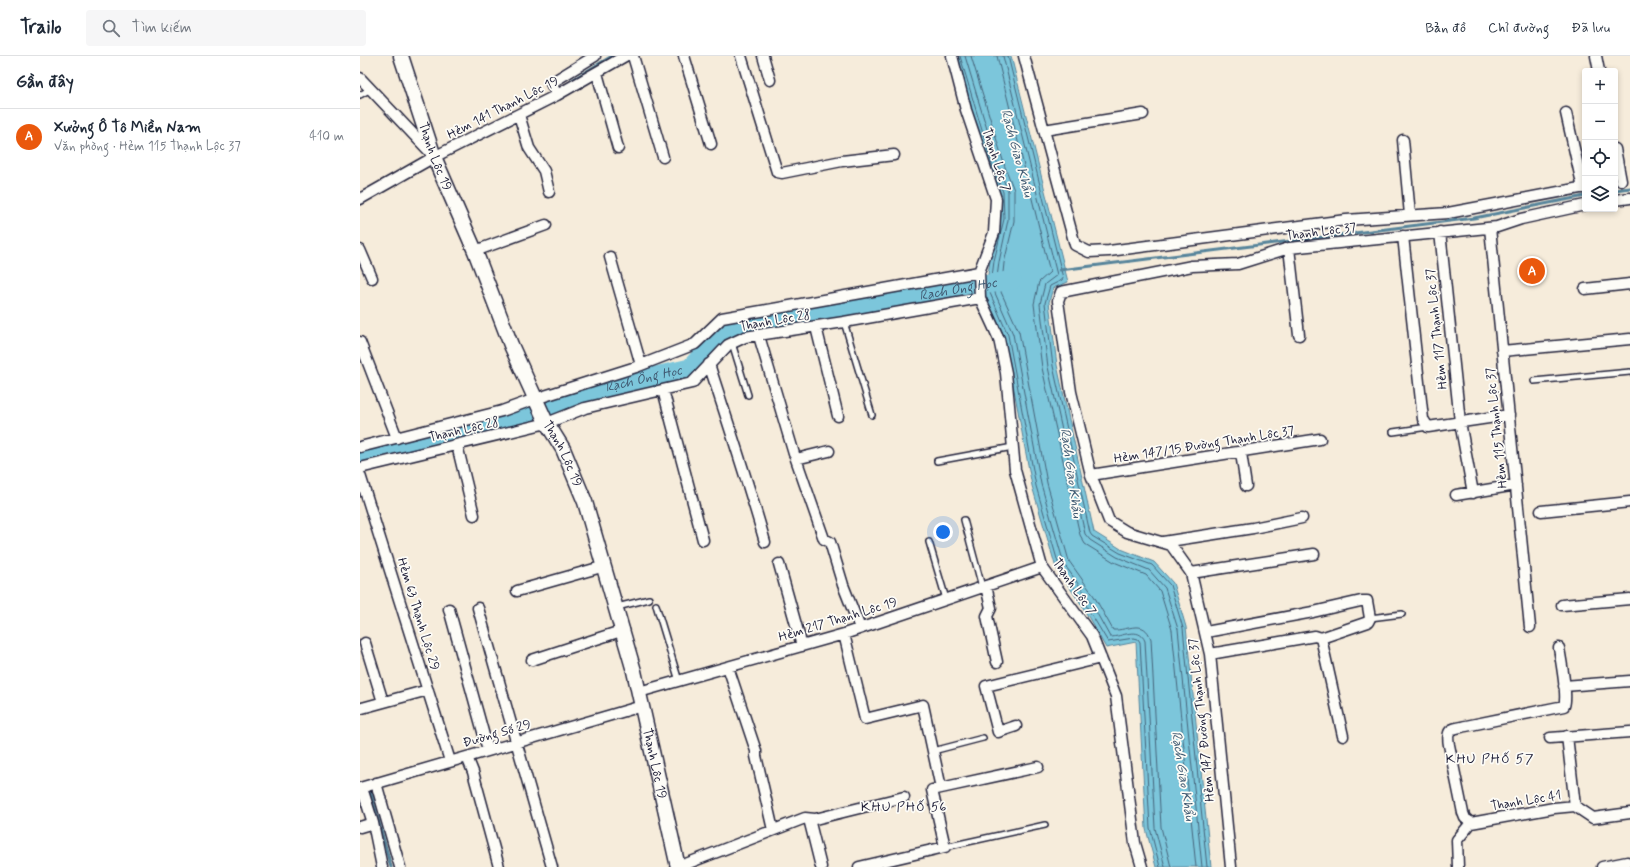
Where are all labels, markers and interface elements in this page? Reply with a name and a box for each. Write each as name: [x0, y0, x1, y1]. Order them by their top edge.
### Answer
search box: [86, 10, 366, 46]
text: Trailo: [20, 15, 62, 40]
icon: search: [100, 17, 122, 39]
text: Tìm kiếm: [132, 18, 192, 38]
text: Bản đồ: [1425, 19, 1466, 37]
text: Chỉ đường: [1488, 19, 1549, 37]
text: Đã lưu: [1571, 19, 1610, 37]
map controls: [1582, 68, 1618, 212]
button: +: [1582, 68, 1618, 104]
text: Gần đây: [16, 71, 74, 93]
street label: Hẻm 141 Thạnh Lộc 19: [444, 73, 562, 143]
button: −: [1582, 104, 1618, 140]
water label: Rạch Giao Khẩu: [997, 107, 1038, 200]
text: Xưởng Ô Tô Miền Nam: [54, 118, 201, 138]
street label: Thạnh Lộc 19: [415, 120, 456, 193]
street label: Thạnh Lộc 7: [978, 126, 1014, 194]
text: A: [25, 128, 33, 145]
text: 410 m: [309, 128, 344, 145]
text: Văn phòng · Hẻm 115 Thạnh Lộc 37: [54, 138, 241, 155]
button: locate: [1582, 140, 1618, 176]
button: layers: [1582, 176, 1618, 212]
street label: Thạnh Lộc 37: [1285, 219, 1358, 245]
pin: A: [1519, 256, 1545, 286]
street label: Hẻm 117 Thạnh Lộc 37: [1422, 267, 1452, 390]
water label: Rạch Ông Học: [918, 274, 999, 305]
street label: Thạnh Lộc 28: [738, 306, 812, 336]
water label: Rạch Ông Học: [603, 361, 685, 397]
street label: Hẻm 115 Thạnh Lộc 37: [1482, 366, 1512, 489]
street label: Thạnh Lộc 28: [427, 414, 501, 446]
street label: Thạnh Lộc 19: [539, 417, 586, 489]
street label: Hẻm 147/15 Đường Thạnh Lộc 37: [1113, 422, 1296, 470]
water label: Rạch Giao Khẩu: [1056, 427, 1086, 520]
your location: [933, 522, 953, 542]
street label: Thạnh Lộc 7: [1048, 555, 1100, 619]
street label: Hẻm 63 Thạnh Lộc 29: [393, 556, 443, 672]
street label: Hẻm 217 Thạnh Lộc 19: [777, 594, 899, 646]
street label: Hẻm 147 Đường Thạnh Lộc 37: [1185, 637, 1221, 802]
street label: Đường Số 29: [461, 716, 534, 754]
street label: Thạnh Lộc 19: [639, 726, 671, 800]
water label: Rạch Giao Khẩu: [1167, 730, 1199, 823]
district label: KHU PHỐ 57: [1446, 750, 1534, 768]
street label: Thạnh Lộc 41: [1489, 787, 1563, 815]
district label: KHU PHỐ 56: [861, 798, 947, 816]

